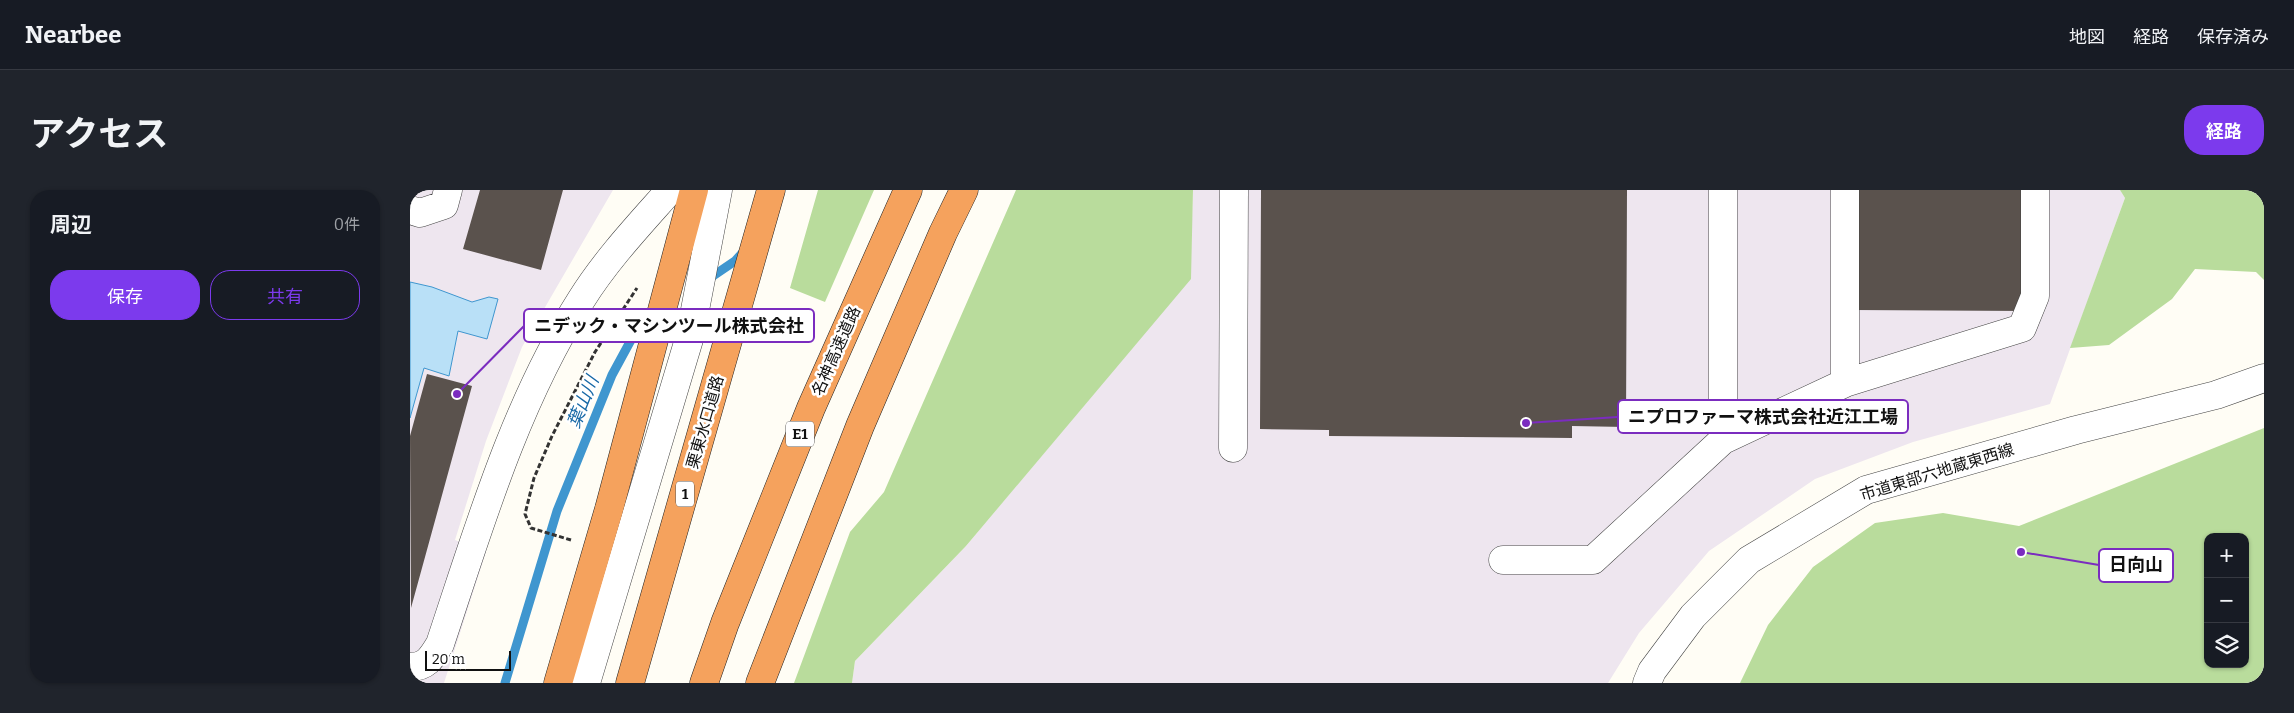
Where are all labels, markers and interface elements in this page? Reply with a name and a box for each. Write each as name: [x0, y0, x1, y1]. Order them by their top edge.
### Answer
text: Nearbee: [25, 21, 121, 49]
text: 地図: [2069, 26, 2105, 48]
text: 経路: [2133, 26, 2169, 48]
text: 保存済み: [2197, 26, 2269, 48]
button: 経路: [2184, 105, 2264, 155]
text: アクセス: [30, 113, 168, 155]
text: 周辺: [50, 212, 92, 238]
text: 0件: [334, 215, 360, 234]
button: 保存: [50, 270, 200, 320]
button: 共有: [210, 270, 360, 320]
street label: 名神高速道路: [808, 303, 864, 399]
callout: ニデック・マシンツール株式会社: [524, 309, 814, 342]
text: ニデック・マシンツール株式会社: [534, 315, 804, 337]
water label: 葉山川: [563, 371, 604, 431]
street label: 栗東水口道路: [683, 373, 727, 471]
callout: ニプロファーマ株式会社近江工場: [1618, 400, 1908, 433]
text: ニプロファーマ株式会社近江工場: [1628, 406, 1898, 428]
road number: E1: [786, 422, 814, 446]
street label: 市道東部六地蔵東西線: [1858, 440, 2016, 504]
road number: 1: [676, 482, 694, 506]
map controls: [2204, 533, 2249, 668]
button: +: [2204, 533, 2249, 578]
callout: 日向山: [2099, 549, 2173, 582]
text: 日向山: [2109, 554, 2163, 576]
button: −: [2204, 578, 2249, 623]
button: layers: [2204, 623, 2249, 668]
scale bar: [425, 648, 511, 671]
text: 20 m: [432, 651, 465, 668]

